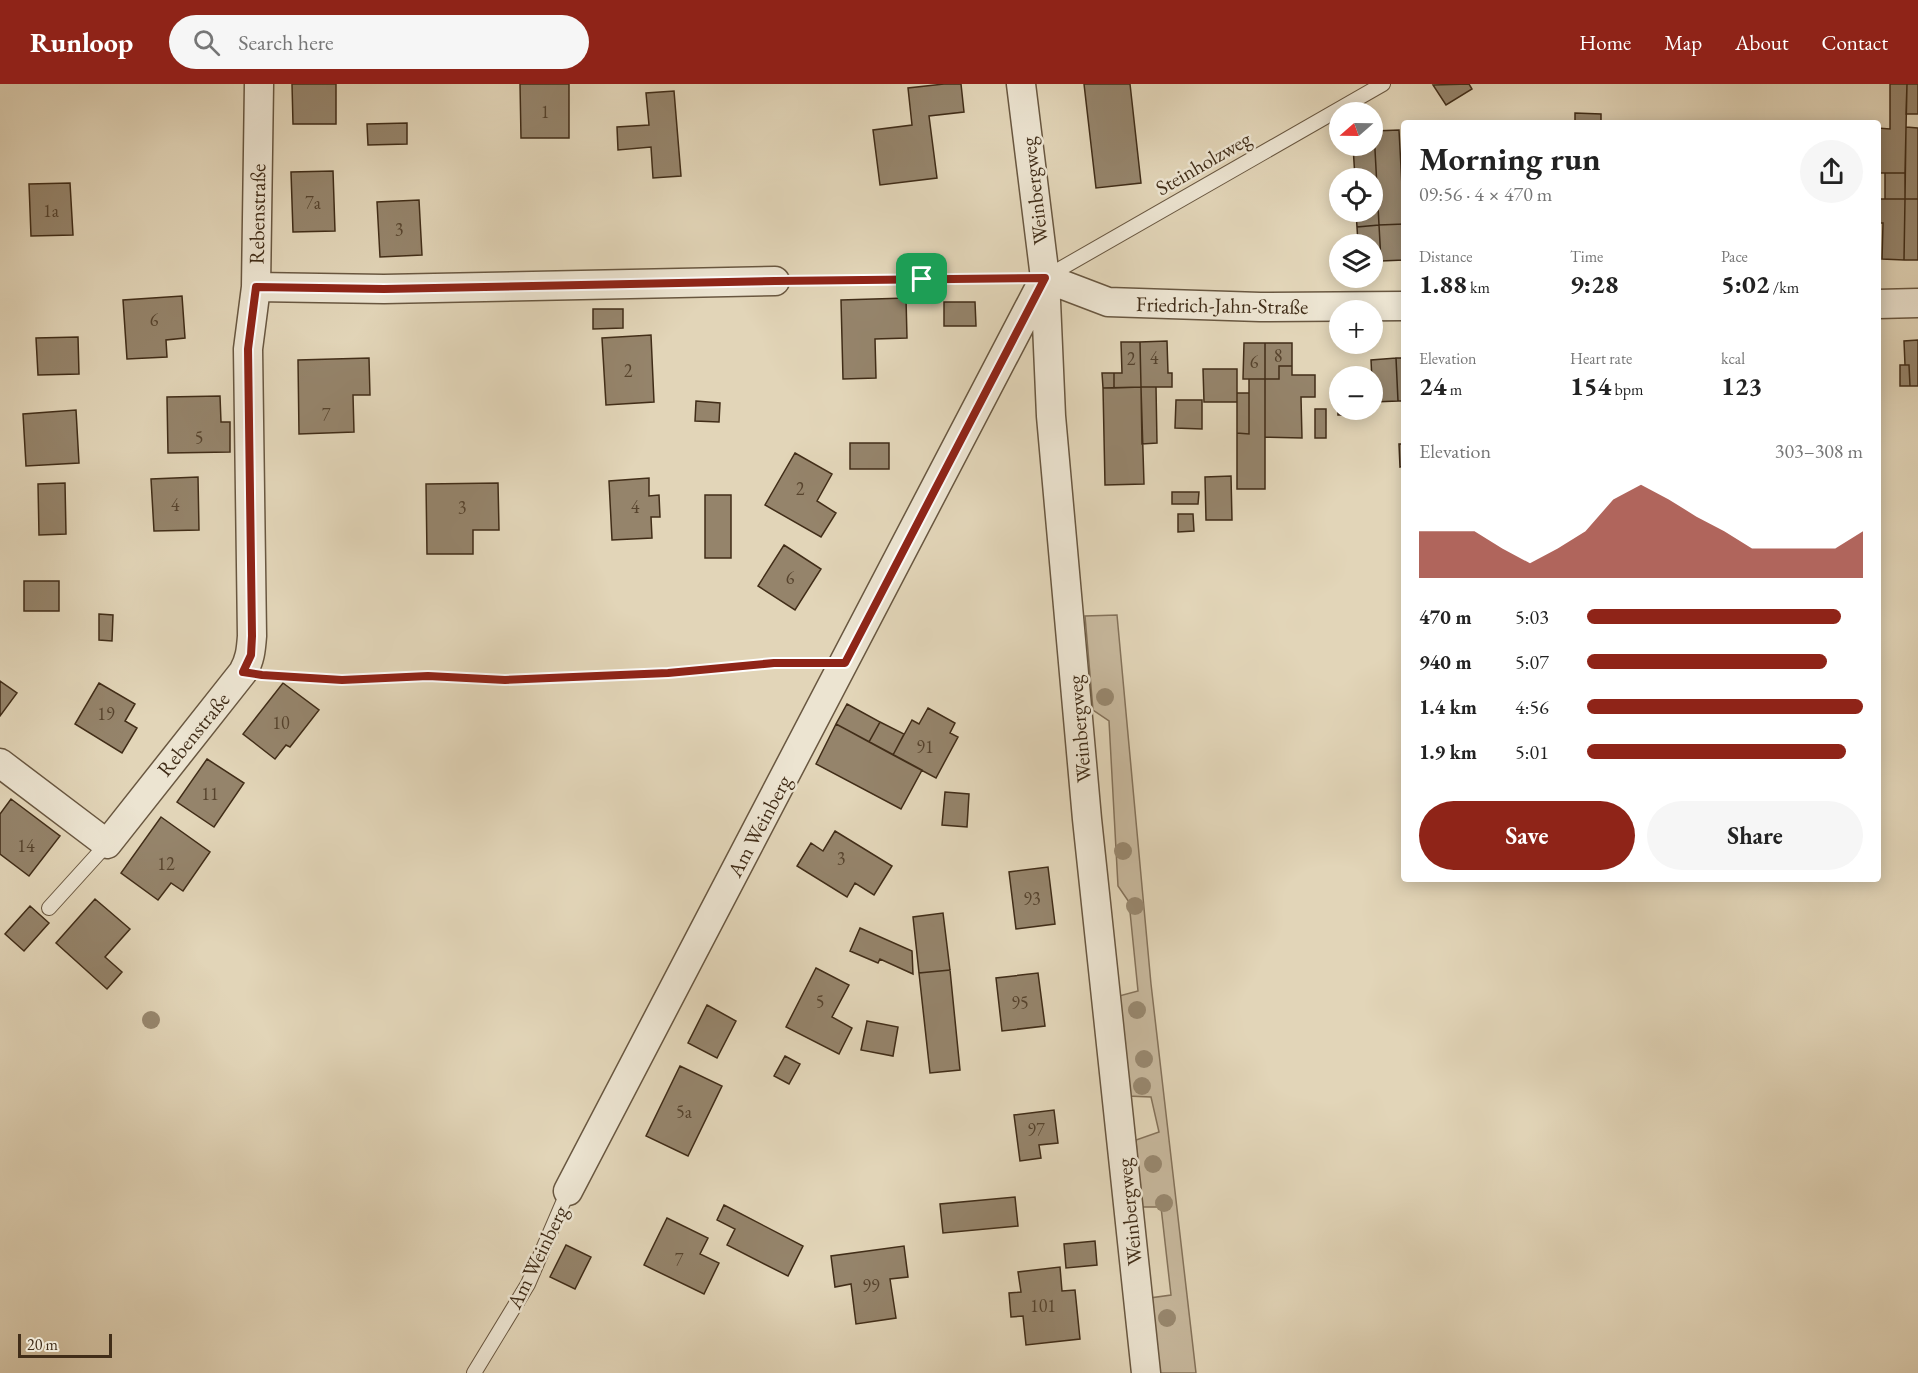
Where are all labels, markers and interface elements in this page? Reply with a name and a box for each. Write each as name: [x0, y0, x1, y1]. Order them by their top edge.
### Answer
search box: [169, 15, 589, 69]
text: Runloop: [30, 24, 133, 60]
icon: search: [190, 26, 223, 59]
text: Search here: [238, 28, 334, 57]
text: Home: [1579, 29, 1631, 56]
text: Map: [1664, 29, 1702, 56]
text: About: [1735, 29, 1788, 56]
text: Contact: [1821, 29, 1888, 56]
house number: 1: [541, 100, 549, 123]
north arrow: [1329, 102, 1383, 156]
map controls: [1329, 102, 1383, 420]
street label: Steinholzweg: [1150, 124, 1256, 201]
street label: Weinbergweg: [1014, 135, 1054, 246]
text: Morning run: [1419, 137, 1601, 180]
button: share: [1800, 140, 1863, 203]
street label: Rebenstraße: [243, 163, 271, 265]
button: locate: [1329, 168, 1383, 222]
text: 09:56 · 4 × 470 m: [1419, 181, 1552, 207]
house number: 7a: [305, 191, 322, 214]
house number: 1a: [43, 199, 60, 222]
house number: 3: [395, 218, 403, 241]
button: layers: [1329, 234, 1383, 288]
text: Distance: [1419, 246, 1472, 267]
text: Time: [1570, 246, 1603, 267]
text: Pace: [1721, 246, 1748, 267]
pin: [896, 253, 947, 304]
icon: arrive: [905, 262, 938, 295]
text: 1.88: [1419, 267, 1467, 301]
text: 9:28: [1570, 267, 1619, 301]
text: 5:02: [1721, 267, 1770, 301]
text: km: [1467, 277, 1490, 298]
text: /km: [1770, 277, 1799, 298]
street label: Friedrich-Jahn-Straße: [1136, 290, 1308, 320]
button: +: [1329, 300, 1383, 354]
house number: 6: [150, 308, 159, 331]
house number: 8: [1274, 344, 1282, 367]
house number: 4: [1150, 346, 1159, 369]
house number: 2: [1127, 347, 1136, 370]
text: Elevation: [1419, 348, 1477, 369]
text: Heart rate: [1570, 348, 1632, 369]
text: kcal: [1721, 348, 1745, 369]
house number: 6: [1250, 350, 1259, 373]
house number: 2: [624, 359, 633, 382]
button: −: [1329, 366, 1383, 420]
text: 24: [1419, 369, 1447, 403]
text: 154: [1570, 369, 1611, 403]
text: 123: [1721, 369, 1762, 403]
text: m: [1447, 379, 1462, 400]
text: bpm: [1611, 379, 1643, 400]
house number: 7: [322, 403, 331, 426]
house number: 5: [195, 426, 203, 449]
text: Elevation: [1419, 438, 1491, 464]
text: 303–308 m: [1775, 438, 1863, 464]
house number: 2: [796, 477, 805, 500]
house number: 4: [171, 493, 180, 516]
house number: 4: [631, 495, 640, 518]
house number: 3: [458, 496, 466, 519]
house number: 6: [786, 566, 795, 589]
text: 470 m: [1419, 604, 1472, 630]
text: 5:03: [1515, 604, 1549, 630]
text: 940 m: [1419, 649, 1472, 675]
text: 5:07: [1515, 649, 1549, 675]
street label: Weinbergweg: [1061, 673, 1097, 784]
street label: Rebenstraße: [151, 686, 235, 782]
text: 1.4 km: [1419, 694, 1477, 720]
text: 4:56: [1515, 694, 1549, 720]
house number: 19: [97, 702, 115, 725]
house number: 10: [272, 711, 290, 734]
house number: 91: [916, 735, 934, 758]
text: 1.9 km: [1419, 739, 1477, 765]
text: 5:01: [1515, 739, 1549, 765]
street label: Am Weinberg: [720, 770, 798, 883]
house number: 11: [201, 782, 219, 805]
button: Save: [1419, 801, 1635, 870]
button: Share: [1647, 801, 1863, 870]
house number: 14: [17, 834, 35, 857]
house number: 3: [837, 847, 845, 870]
house number: 12: [157, 852, 175, 875]
house number: 93: [1023, 887, 1041, 910]
house number: 5: [816, 990, 824, 1013]
house number: 95: [1011, 991, 1029, 1014]
house number: 5a: [676, 1100, 693, 1123]
house number: 97: [1027, 1118, 1045, 1141]
street label: Weinbergweg: [1110, 1156, 1148, 1267]
street label: Am Weinberg: [500, 1200, 574, 1314]
house number: 7: [675, 1248, 684, 1271]
house number: 99: [862, 1274, 880, 1297]
house number: 101: [1030, 1294, 1056, 1317]
scale bar: [18, 1331, 112, 1358]
text: 20 m: [27, 1334, 58, 1355]

